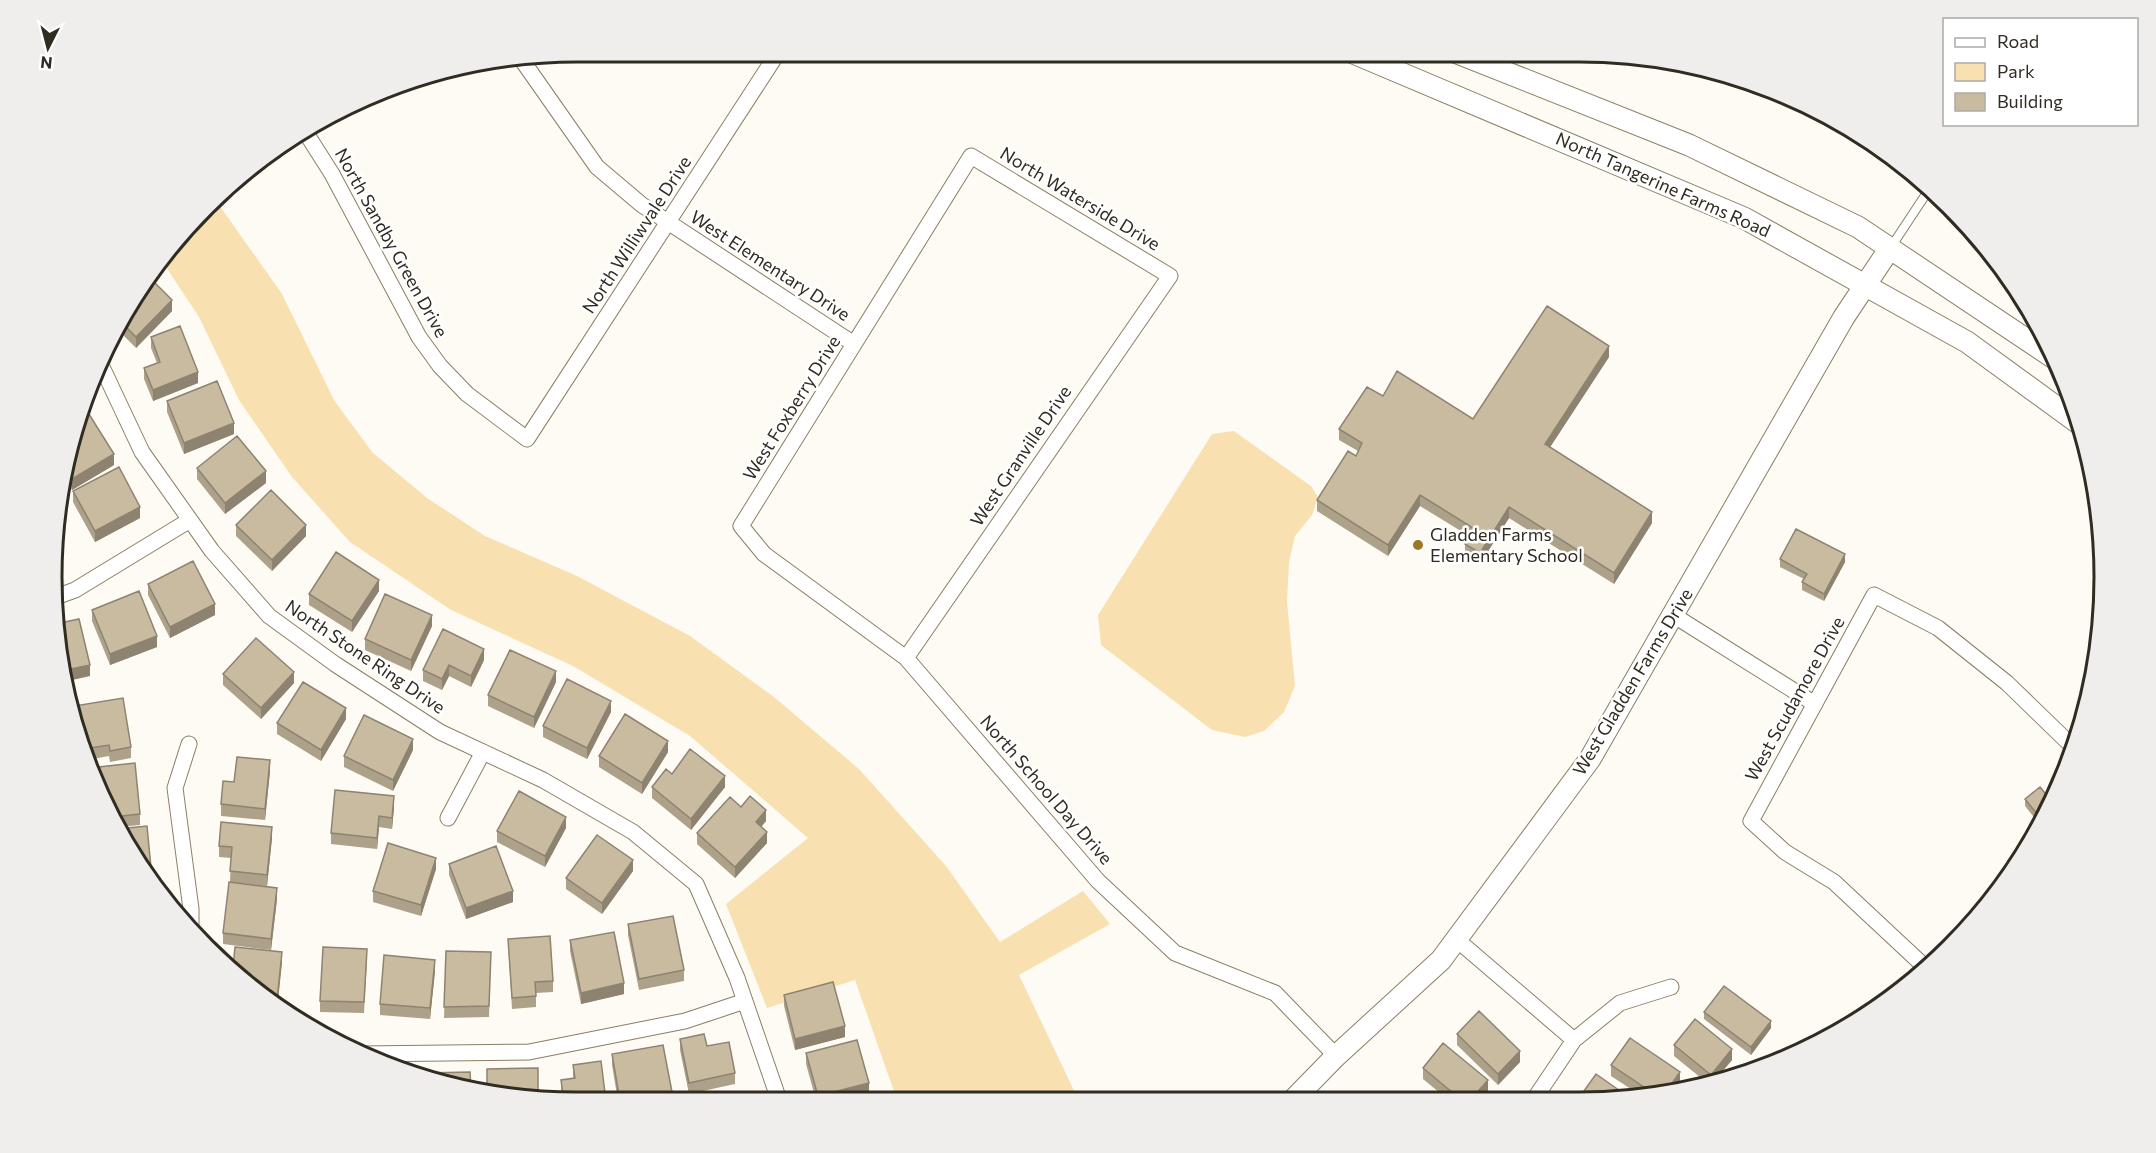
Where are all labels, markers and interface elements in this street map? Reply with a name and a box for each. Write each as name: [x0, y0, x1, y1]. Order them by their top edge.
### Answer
north arrow: [18, 18, 78, 78]
legend: [1943, 18, 2138, 126]
text: Road: [1997, 30, 2039, 52]
text: N: [39, 53, 53, 73]
text: Park: [1997, 60, 2035, 82]
text: Building: [1997, 90, 2063, 112]
street label: North Tangerine Farms Road: [1553, 127, 1774, 241]
street label: North Waterside Drive: [997, 142, 1165, 255]
street label: North Sandby Green Drive: [331, 144, 453, 341]
street label: North Williwvale Drive: [577, 152, 695, 317]
street label: West Elementary Drive: [687, 205, 855, 325]
street label: West Foxberry Drive: [738, 331, 845, 484]
street label: West Granville Drive: [965, 381, 1075, 530]
place label: Gladden Farms Elementary School: [1430, 523, 1583, 566]
marker: Gladden Farms Elementary School: [1411, 538, 1425, 552]
street label: West Gladden Farms Drive: [1568, 584, 1697, 779]
street label: North Stone Ring Drive: [281, 594, 450, 718]
street label: West Scudamore Drive: [1740, 612, 1849, 785]
street label: North School Day Drive: [976, 710, 1118, 869]

